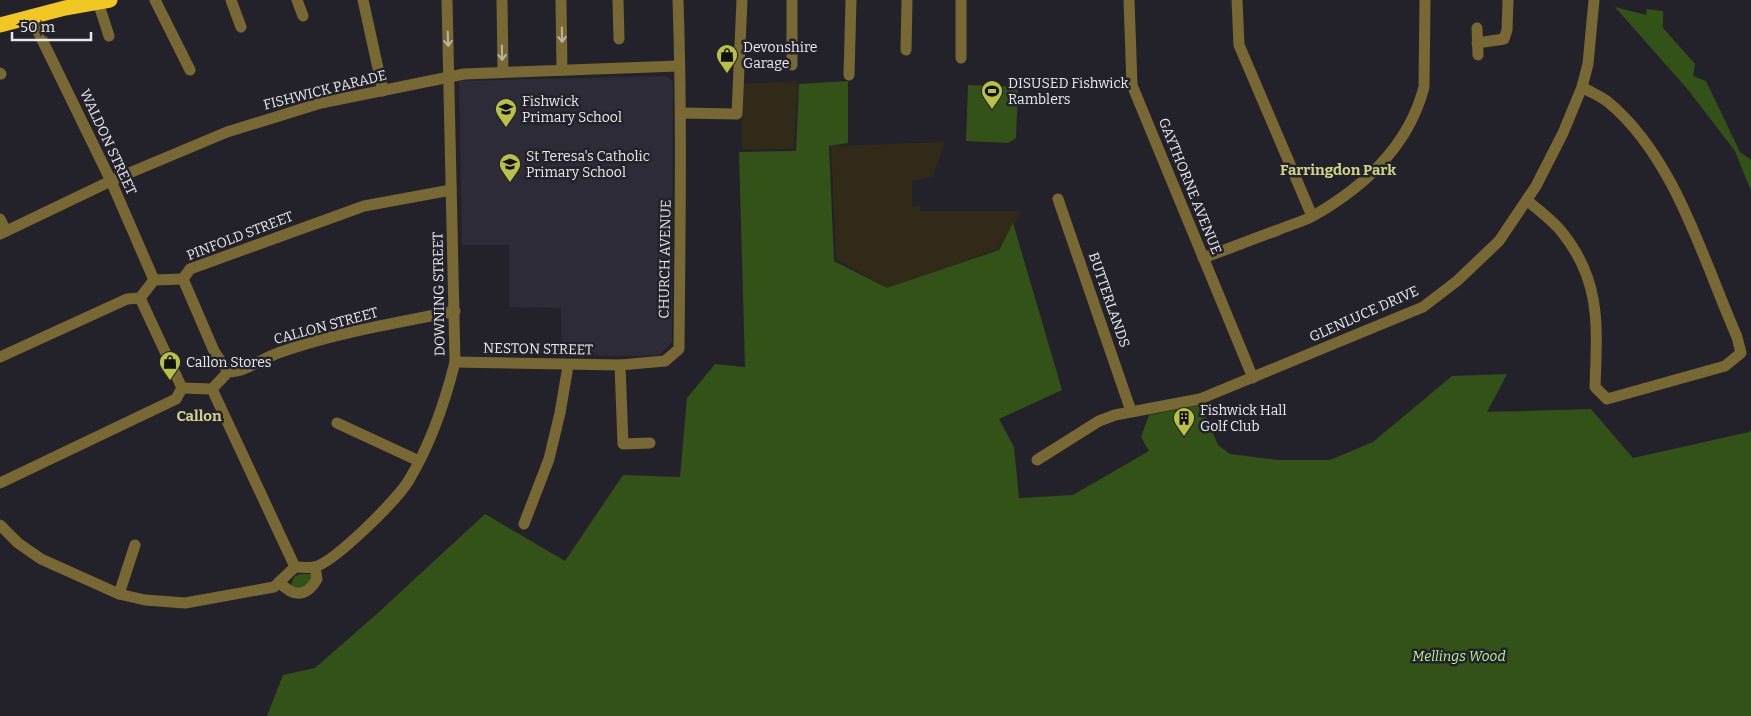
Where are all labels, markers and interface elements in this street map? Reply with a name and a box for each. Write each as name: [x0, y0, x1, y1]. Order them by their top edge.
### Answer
scale bar: [12, 10, 91, 42]
text: 50 m: [20, 18, 56, 36]
one-way arrow: [557, 27, 566, 43]
one-way arrow: [443, 30, 453, 46]
place label: Devonshire Garage: [743, 39, 817, 72]
shop icon: Devonshire Garage: [715, 43, 739, 74]
one-way arrow: [498, 45, 507, 61]
street label: FISHWICK PARADE: [262, 66, 388, 114]
place label: DISUSED Fishwick Ramblers: [1008, 75, 1128, 108]
sports icon: DISUSED Fishwick Ramblers: [980, 79, 1004, 110]
street label: WALDON STREET: [76, 86, 140, 198]
place label: Fishwick Primary School: [522, 93, 622, 126]
school or university icon: Fishwick Primary School: [494, 97, 518, 128]
street label: GAYTHORNE AVENUE: [1155, 115, 1225, 257]
place label: St Teresa's Catholic Primary School: [526, 148, 650, 181]
school or university icon: St Teresa's Catholic Primary School: [498, 152, 522, 183]
district label: Farringdon Park: [1280, 161, 1396, 179]
street label: CHURCH AVENUE: [655, 199, 675, 319]
street label: PINFOLD STREET: [184, 208, 296, 264]
street label: DOWNING STREET: [429, 232, 449, 356]
street label: BUTTERLANDS: [1085, 250, 1133, 350]
street label: GLENLUCE DRIVE: [1307, 282, 1421, 346]
street label: CALLON STREET: [272, 304, 380, 348]
street label: NESTON STREET: [483, 340, 593, 358]
shop icon: Callon Stores: [158, 350, 182, 381]
place label: Callon Stores: [186, 354, 272, 371]
place label: Fishwick Hall Golf Club: [1200, 402, 1286, 435]
building icon: Fishwick Hall Golf Club: [1172, 406, 1196, 437]
district label: Callon: [176, 407, 222, 425]
park label: Mellings Wood: [1412, 648, 1506, 665]

